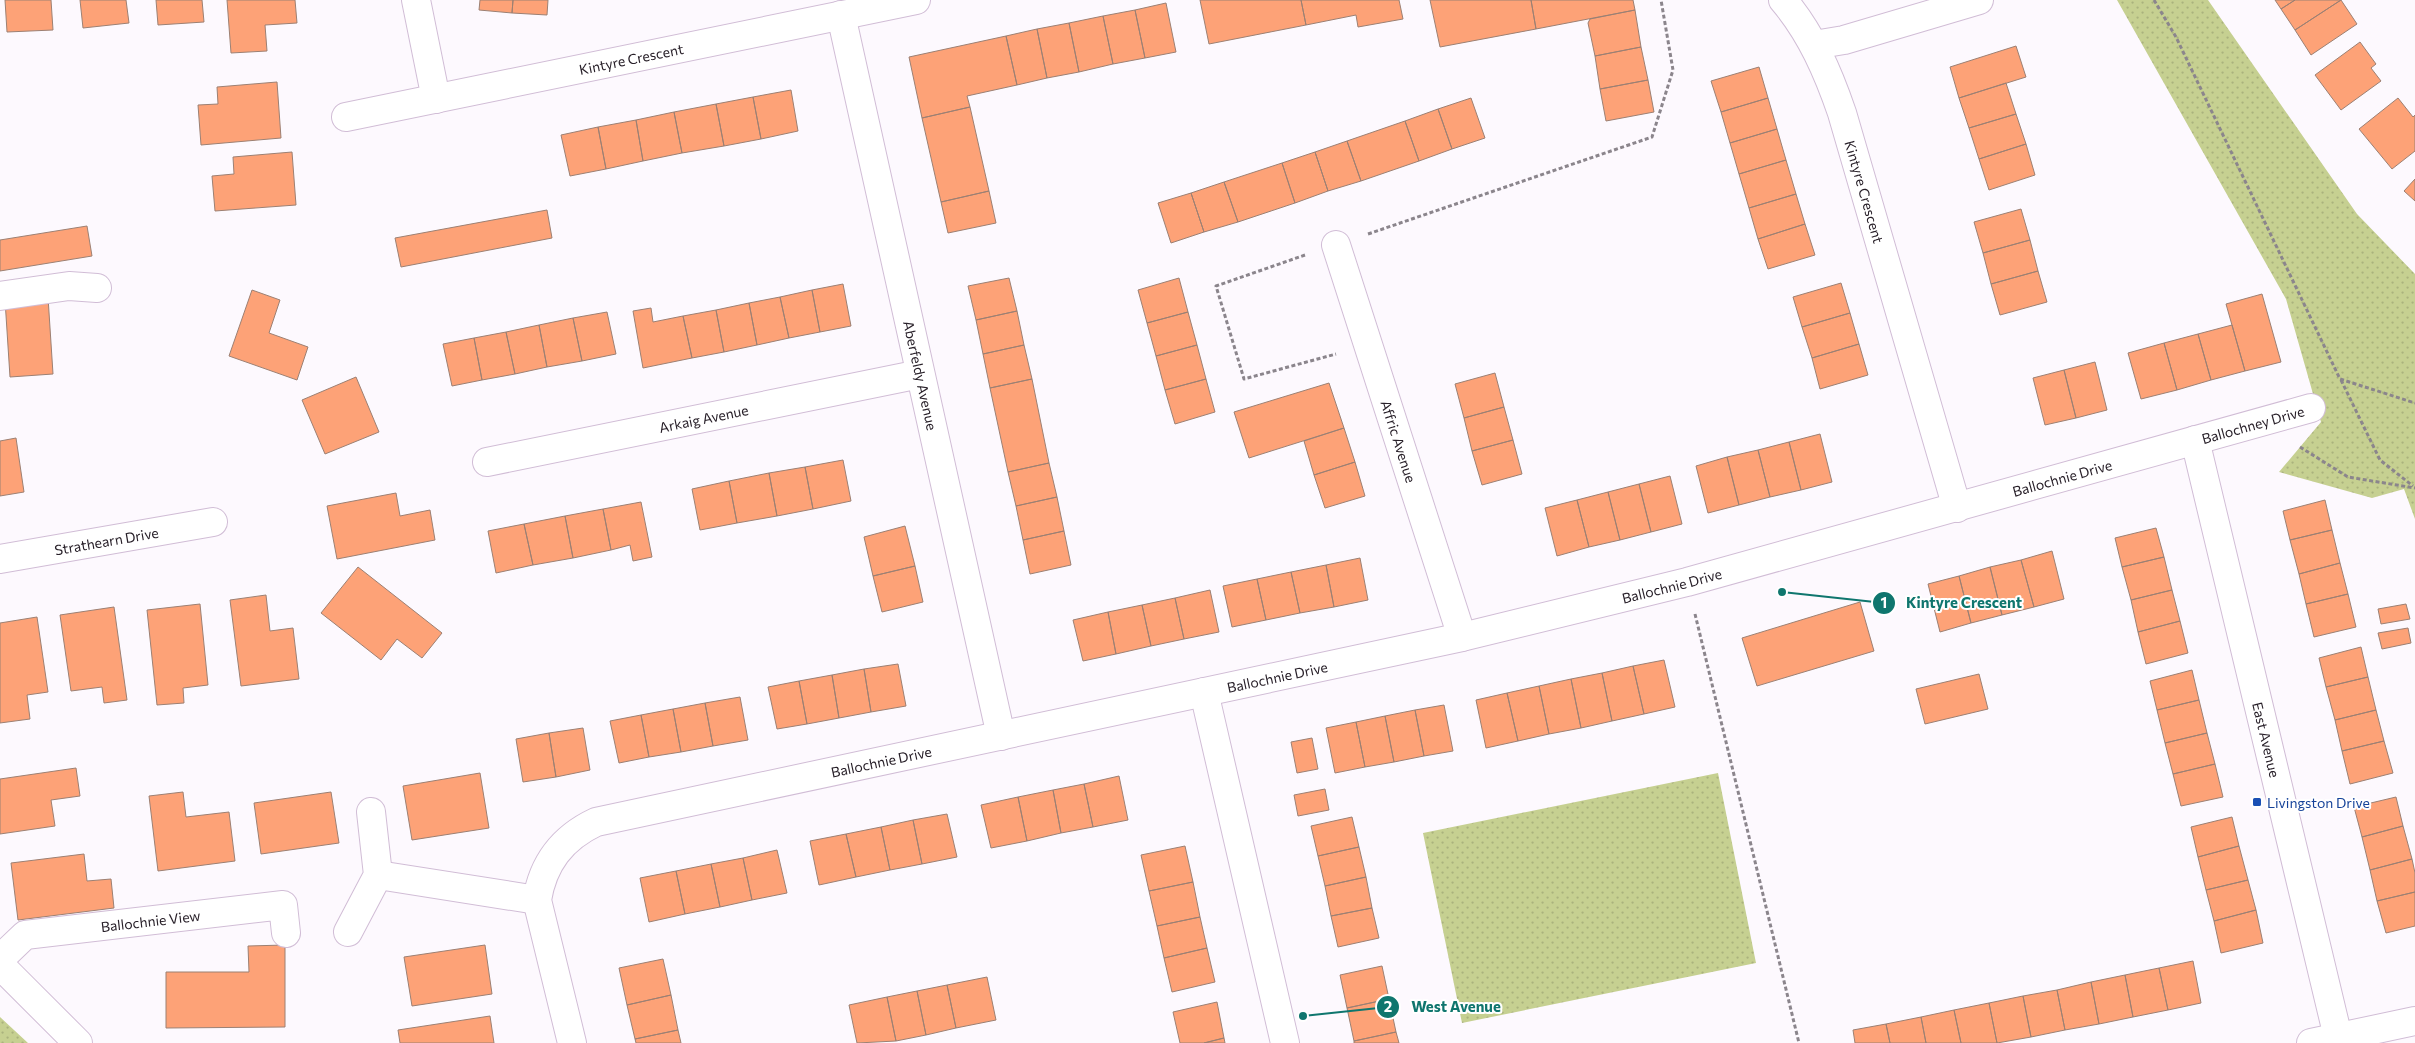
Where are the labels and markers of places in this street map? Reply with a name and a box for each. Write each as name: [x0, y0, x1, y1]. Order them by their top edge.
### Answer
callout: Kintyre Crescent: [1871, 588, 2032, 618]
place label: Livingston Drive: [2267, 794, 2370, 811]
marker: Livingston Drive: [2251, 796, 2263, 808]
callout: West Avenue: [1376, 992, 1510, 1022]

